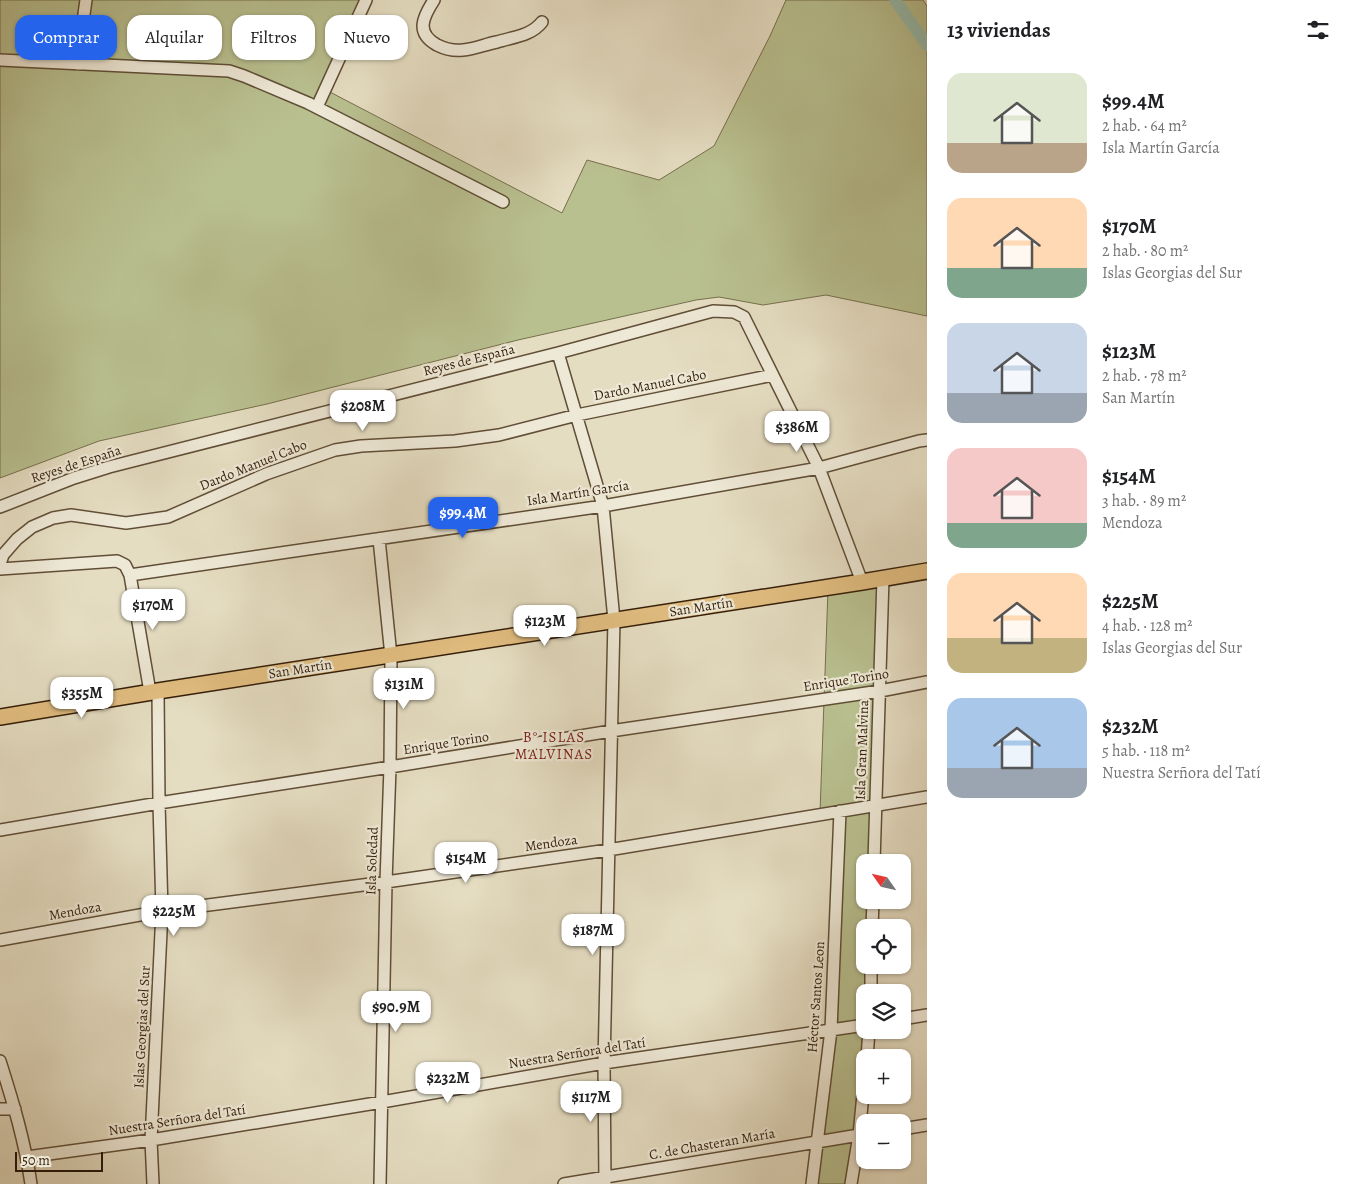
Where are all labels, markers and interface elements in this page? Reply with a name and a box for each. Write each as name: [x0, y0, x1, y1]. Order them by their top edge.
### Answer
chip: Comprar: [15, 15, 117, 60]
chip: Alquilar: [127, 15, 222, 60]
chip: Filtros: [232, 15, 315, 60]
chip: Nuevo: [325, 15, 408, 60]
text: 13 viviendas: [947, 16, 1051, 44]
icon: filters: [1304, 16, 1332, 44]
text: $99.4M: [1102, 87, 1165, 115]
icon: home: [987, 93, 1047, 153]
text: 2 hab. · 64 m²: [1102, 115, 1187, 137]
text: Isla Martín García: [1102, 137, 1220, 159]
text: $170M: [1102, 212, 1157, 240]
icon: home: [987, 218, 1047, 278]
text: 2 hab. · 80 m²: [1102, 240, 1188, 262]
text: Islas Georgias del Sur: [1102, 262, 1242, 284]
text: $123M: [1102, 337, 1156, 365]
street label: Reyes de España: [421, 339, 517, 381]
icon: home: [987, 343, 1047, 403]
street label: Dardo Manuel Cabo: [592, 365, 708, 405]
text: 2 hab. · 78 m²: [1102, 365, 1187, 387]
text: San Martín: [1102, 387, 1175, 409]
pin: $208M: [328, 390, 398, 432]
text: $208M: [341, 395, 385, 417]
pin: $386M: [762, 410, 832, 453]
text: $386M: [776, 416, 818, 438]
street label: Dardo Manuel Cabo: [197, 435, 310, 495]
street label: Reyes de España: [28, 440, 124, 488]
text: $154M: [1102, 462, 1156, 490]
icon: home: [987, 468, 1047, 528]
street label: Isla Martín García: [526, 475, 631, 510]
text: 3 hab. · 89 m²: [1102, 490, 1186, 512]
pin: $99.4M: [422, 496, 504, 539]
text: $99.4M: [439, 502, 487, 524]
text: Mendoza: [1102, 512, 1163, 534]
text: $225M: [1102, 587, 1159, 615]
pin: $170M: [118, 588, 188, 631]
street label: San Martín: [668, 593, 734, 621]
icon: home: [987, 593, 1047, 653]
text: $170M: [132, 594, 174, 616]
pin: $123M: [510, 604, 580, 647]
text: $123M: [524, 610, 566, 632]
text: 4 hab. · 128 m²: [1102, 615, 1193, 637]
text: Islas Georgias del Sur: [1102, 637, 1242, 659]
street label: San Martín: [267, 655, 333, 683]
street label: Enrique Torino: [802, 664, 890, 696]
pin: $131M: [369, 668, 439, 710]
text: $131M: [384, 673, 424, 695]
pin: $355M: [47, 676, 117, 719]
text: $355M: [61, 682, 103, 704]
street label: Isla Gran Malvina: [851, 699, 873, 801]
text: $232M: [1102, 712, 1159, 740]
icon: home: [987, 718, 1047, 778]
street label: Enrique Torino: [402, 727, 490, 759]
district label: B° ISLAS MALVINAS: [515, 727, 593, 764]
text: 5 hab. · 118 m²: [1102, 740, 1190, 762]
text: Nuestra Serñora del Tatí: [1102, 762, 1261, 784]
street label: Isla Soledad: [361, 826, 383, 896]
street label: Mendoza: [523, 830, 579, 856]
pin: $154M: [431, 842, 501, 884]
text: $154M: [446, 847, 487, 869]
north arrow: [856, 854, 911, 909]
map controls: [856, 854, 911, 1169]
pin: $225M: [139, 894, 209, 937]
street label: Mendoza: [47, 897, 103, 925]
text: $225M: [152, 900, 196, 922]
pin: $187M: [558, 914, 628, 956]
text: $187M: [572, 919, 614, 941]
button: locate: [856, 919, 911, 974]
street label: Héctor Santos Leon: [803, 940, 829, 1053]
street label: Islas Georgias del Sur: [129, 965, 155, 1089]
button: layers: [856, 984, 911, 1039]
pin: $90.9M: [355, 990, 437, 1033]
text: $90.9M: [372, 996, 420, 1018]
street label: Nuestra Serñora del Tatí: [507, 1033, 647, 1073]
button: +: [856, 1049, 911, 1104]
pin: $232M: [413, 1062, 483, 1104]
text: $232M: [426, 1067, 470, 1089]
pin: $117M: [556, 1080, 626, 1123]
text: $117M: [571, 1086, 611, 1108]
street label: Nuestra Serñora del Tatí: [107, 1100, 247, 1140]
button: −: [856, 1114, 911, 1169]
street label: C. de Chasteran María: [647, 1123, 777, 1164]
scale bar: [15, 1149, 102, 1172]
text: 50 m: [22, 1151, 50, 1170]

